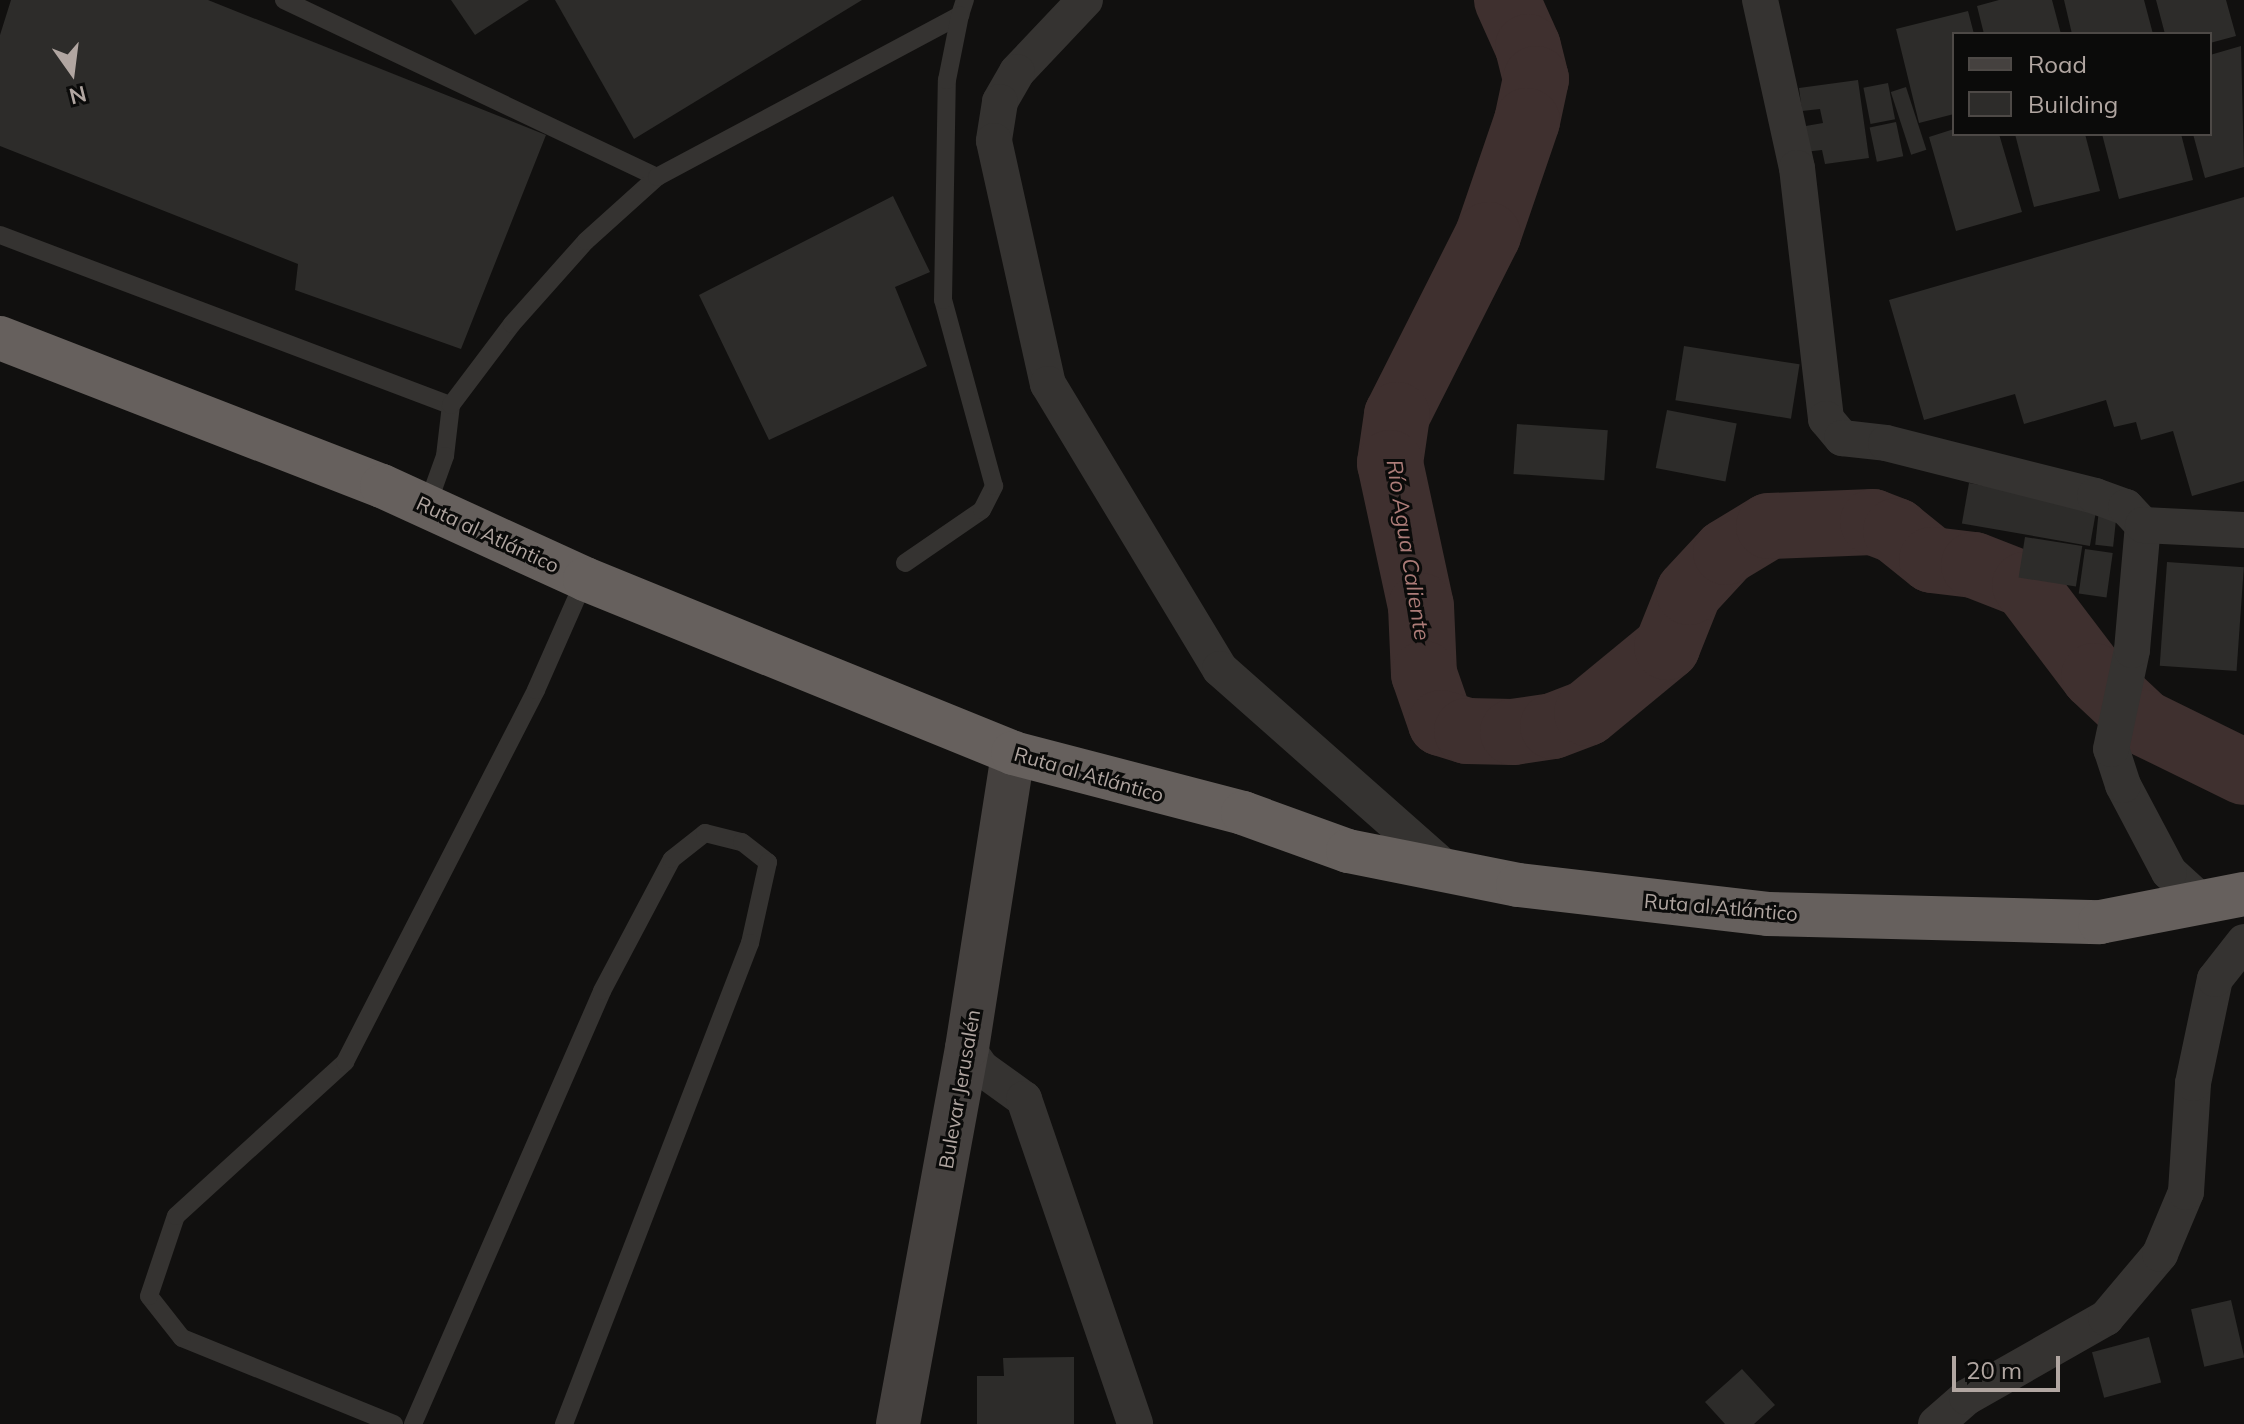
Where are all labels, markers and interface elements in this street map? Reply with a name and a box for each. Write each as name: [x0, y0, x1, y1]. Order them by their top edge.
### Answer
north arrow: [32, 32, 112, 112]
legend: [1952, 32, 2212, 136]
text: Road: [2028, 49, 2087, 79]
text: N: [66, 80, 89, 111]
text: Building: [2028, 89, 2118, 119]
water label: Río Agua Caliente: [1381, 458, 1435, 642]
street label: Ruta al Atlántico: [413, 490, 563, 578]
street label: Ruta al Atlántico: [1011, 741, 1167, 807]
street label: Ruta al Atlántico: [1643, 888, 1799, 926]
street label: Bulevar Jerusalén: [933, 1008, 985, 1170]
scale bar: [1956, 1340, 2064, 1390]
text: 20 m: [1966, 1355, 2022, 1385]

